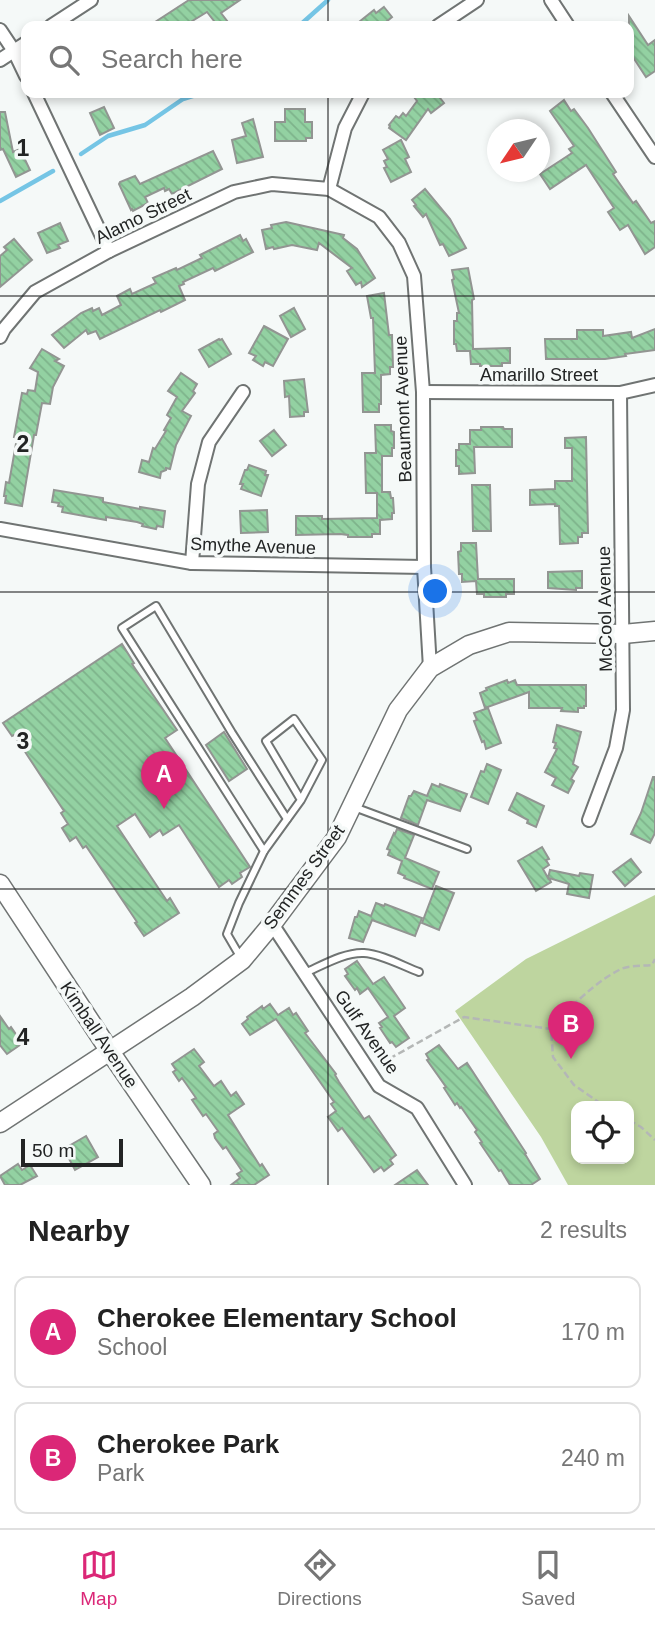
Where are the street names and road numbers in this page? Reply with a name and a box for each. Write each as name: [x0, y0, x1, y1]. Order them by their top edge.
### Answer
street label: Alamo Street: [92, 184, 194, 248]
street label: Beaumont Avenue: [390, 335, 416, 483]
street label: Amarillo Street: [480, 365, 598, 385]
street label: Smythe Avenue: [190, 534, 316, 558]
street label: McCool Avenue: [594, 546, 616, 672]
street label: Semmes Street: [259, 821, 349, 933]
street label: Kimball Avenue: [56, 978, 142, 1092]
street label: Gulf Avenue: [331, 986, 403, 1078]

